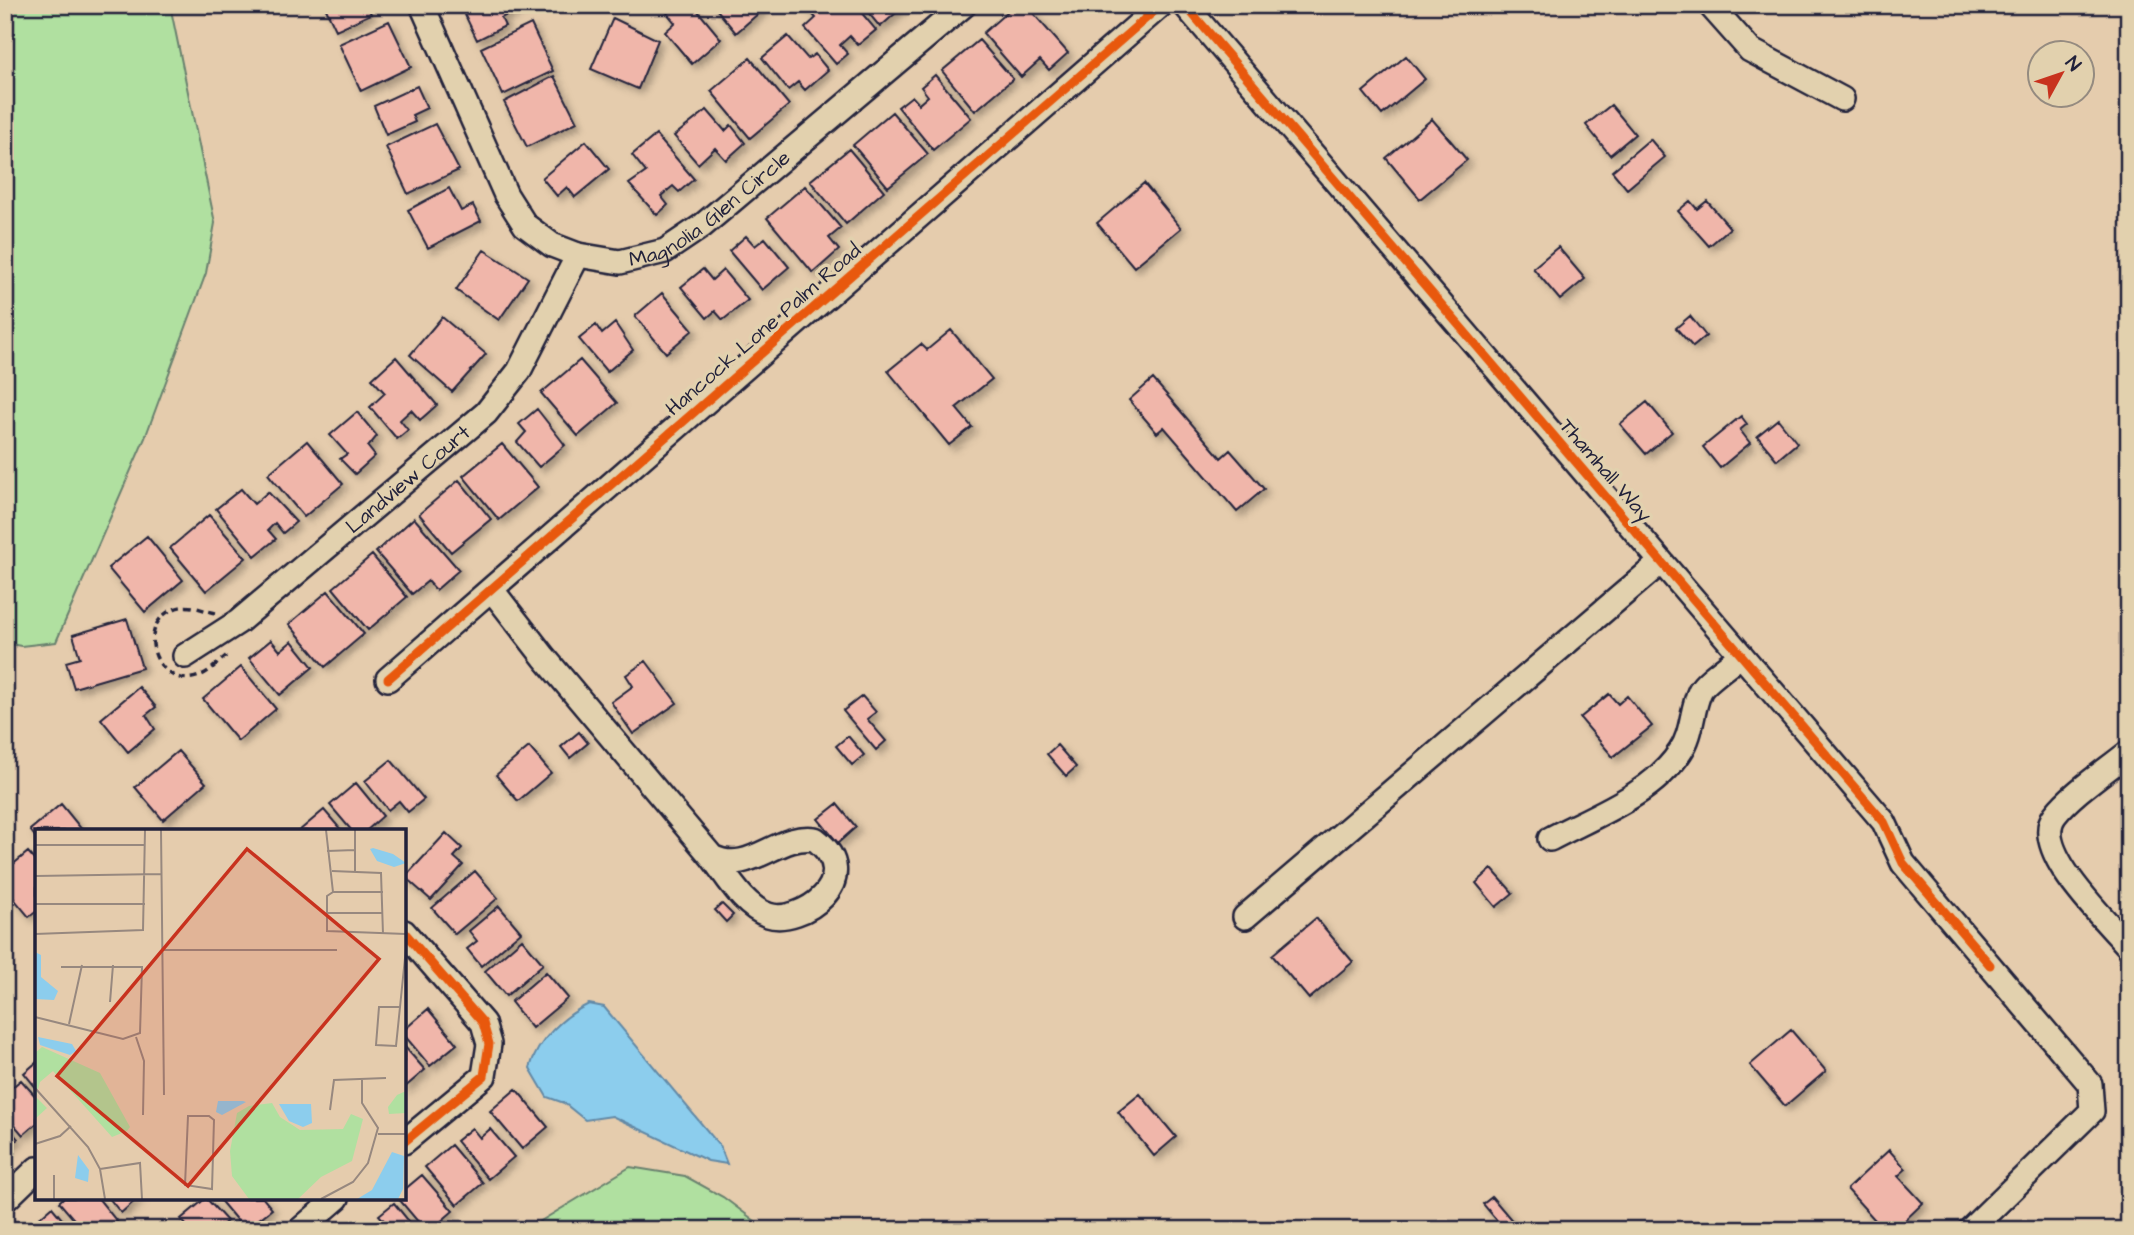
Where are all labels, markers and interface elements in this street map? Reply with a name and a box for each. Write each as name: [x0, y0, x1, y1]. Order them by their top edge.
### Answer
north arrow: [2025, 38, 2096, 108]
text: N: [2059, 51, 2087, 77]
street label: Magnolia Glen Circle: [626, 144, 797, 274]
street label: Hancock Lone Palm Road: [659, 236, 868, 423]
street label: Thamhall Way: [1551, 412, 1659, 530]
street label: Landview Court: [340, 418, 477, 540]
inset map: [35, 829, 406, 1200]

